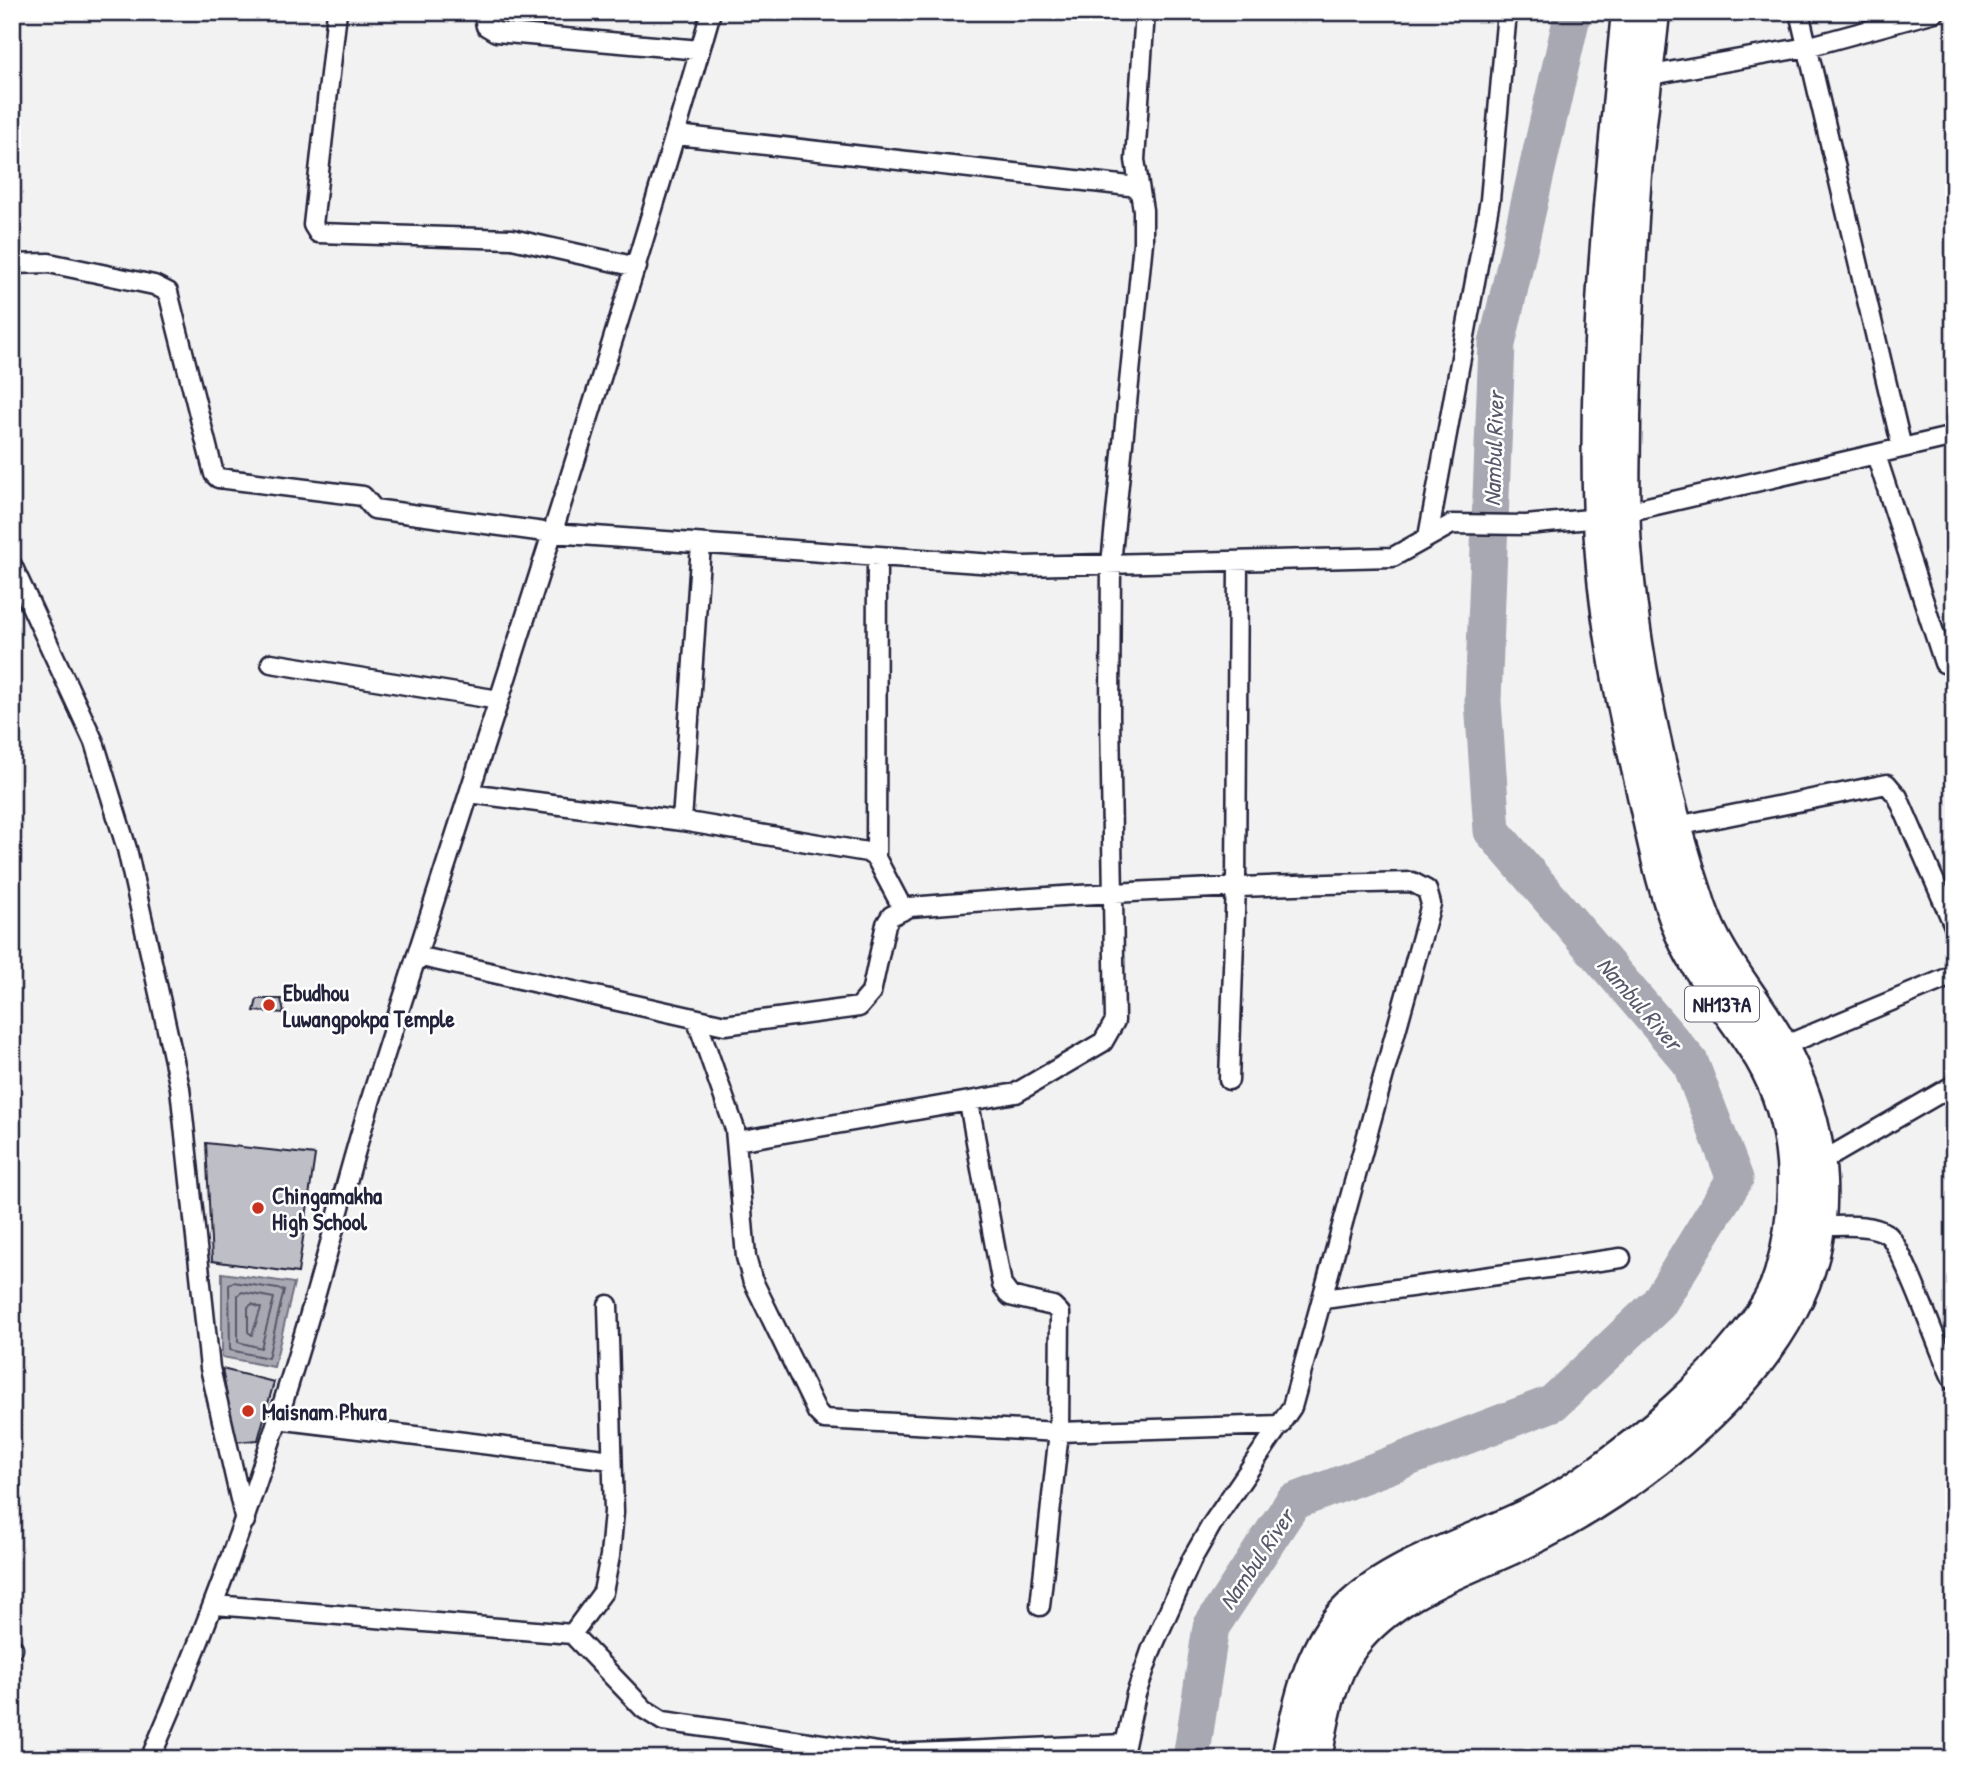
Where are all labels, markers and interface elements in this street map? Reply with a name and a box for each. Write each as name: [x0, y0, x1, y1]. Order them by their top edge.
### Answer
water label: Nambul River: [1475, 388, 1511, 507]
water label: Nambul River: [1590, 949, 1691, 1059]
place label: Ebudhou Luwangpokpa Temple: [283, 977, 455, 1035]
road number: NH137A: [1685, 986, 1759, 1021]
marker: Ebudhou Luwangpokpa Temple: [261, 997, 277, 1013]
place label: Chingamakha High School: [272, 1180, 382, 1238]
marker: Chingamakha High School: [250, 1200, 266, 1216]
place label: Maisnam Phura: [262, 1396, 387, 1427]
marker: Maisnam Phura: [240, 1403, 256, 1419]
water label: Nambul River: [1211, 1500, 1303, 1615]

